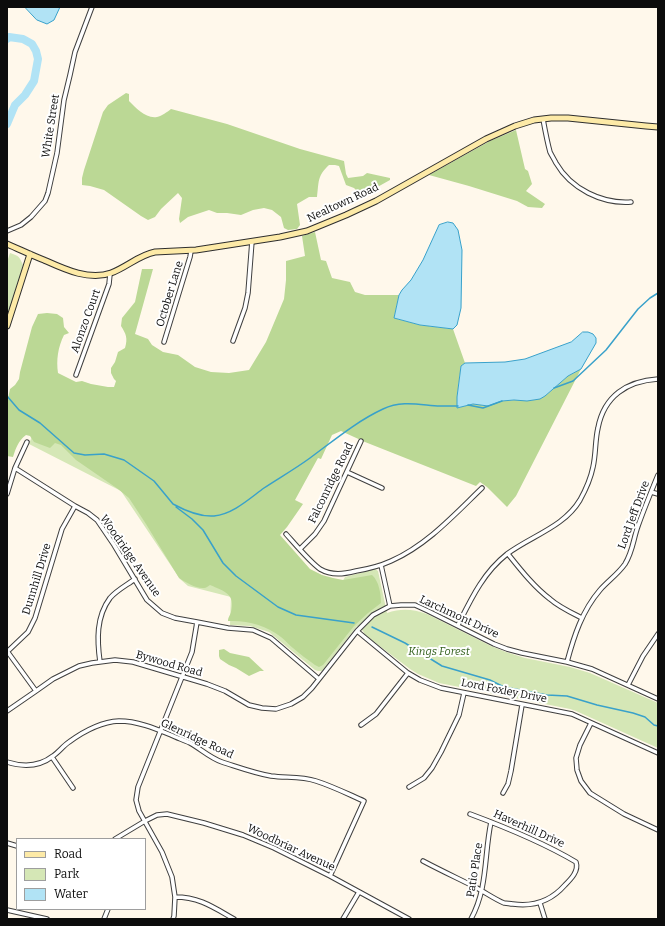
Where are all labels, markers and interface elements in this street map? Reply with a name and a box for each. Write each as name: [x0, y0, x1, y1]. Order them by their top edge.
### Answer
street label: White Street: [39, 93, 63, 159]
street label: Nealtown Road: [305, 181, 381, 225]
street label: October Lane: [154, 259, 186, 329]
street label: Alonzo Court: [68, 287, 104, 355]
street label: Falconridge Road: [306, 440, 356, 526]
street label: Lord Jeff Drive: [616, 479, 652, 551]
street label: Woodridge Avenue: [97, 512, 163, 600]
street label: Dunnhill Drive: [20, 542, 54, 616]
street label: Larchmont Drive: [417, 593, 501, 641]
park label: Kings Forest: [408, 645, 470, 659]
street label: Bywood Road: [134, 648, 204, 680]
street label: Lord Foxley Drive: [460, 676, 548, 706]
street label: Glenridge Road: [159, 716, 235, 762]
street label: Haverhill Drive: [491, 807, 567, 851]
street label: Woodbriar Avenue: [245, 822, 337, 874]
legend: [16, 838, 146, 910]
street label: Patio Place: [464, 842, 486, 898]
text: Road: [54, 847, 82, 861]
text: Park: [54, 867, 79, 881]
text: Water: [54, 887, 88, 901]

